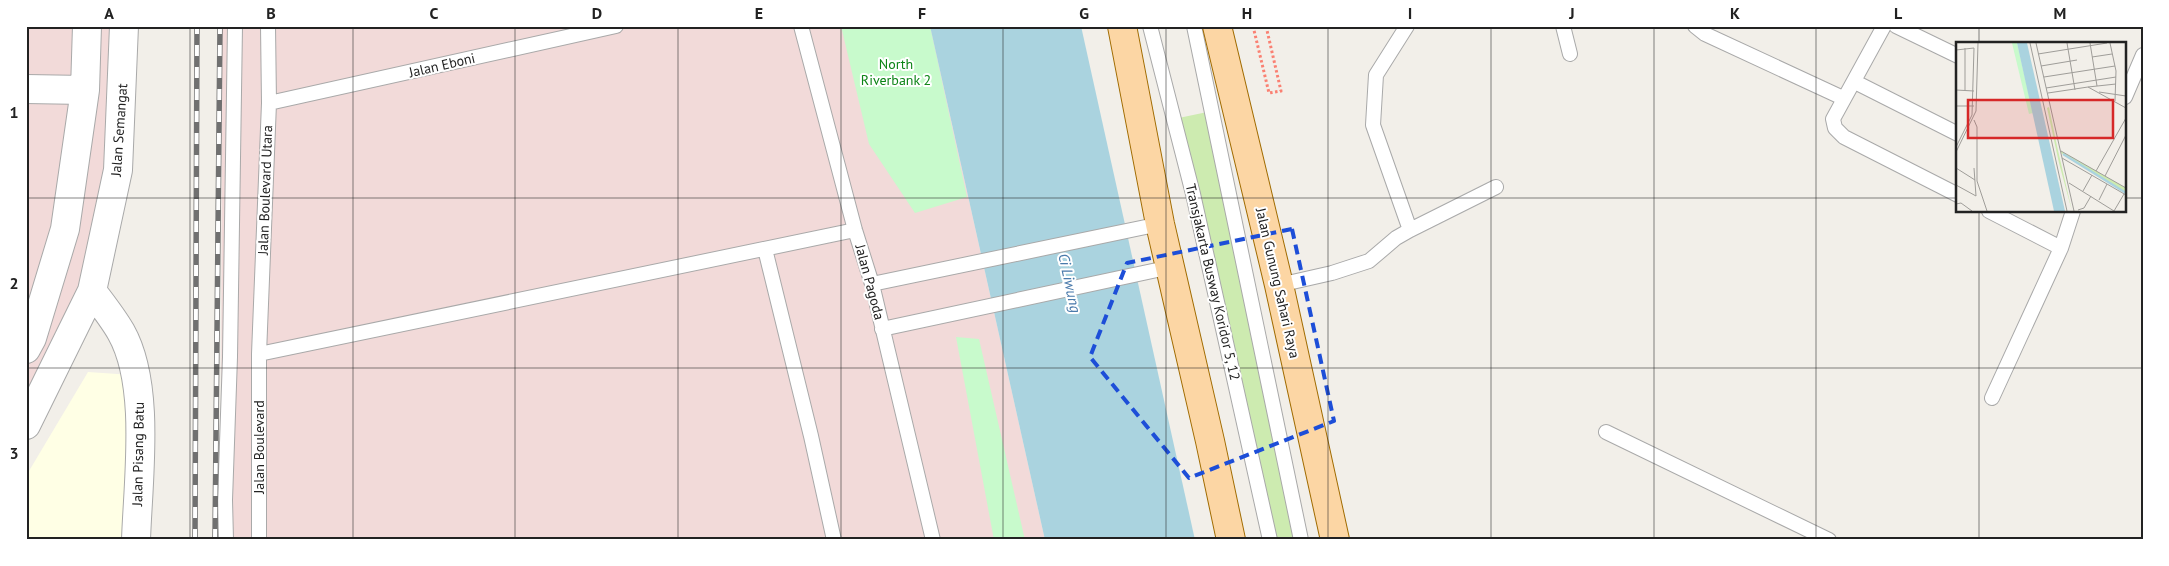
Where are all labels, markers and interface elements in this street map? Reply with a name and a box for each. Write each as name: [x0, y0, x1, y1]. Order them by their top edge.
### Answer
text: A: [104, 3, 114, 23]
text: B: [266, 3, 276, 23]
text: C: [430, 3, 439, 23]
text: D: [592, 3, 602, 23]
text: E: [755, 3, 763, 23]
text: F: [918, 3, 926, 23]
text: G: [1079, 3, 1089, 23]
text: H: [1242, 3, 1252, 23]
text: I: [1408, 3, 1412, 23]
text: J: [1568, 3, 1575, 23]
text: K: [1730, 3, 1740, 23]
text: L: [1894, 3, 1903, 23]
text: M: [2054, 3, 2066, 23]
inset map: [1956, 42, 2126, 212]
street label: Jalan Eboni: [406, 49, 477, 82]
park label: North Riverbank 2: [861, 55, 931, 89]
street label: Jalan Semangat: [107, 83, 131, 178]
text: 1: [9, 102, 19, 122]
street label: Jalan Boulevard Utara: [254, 125, 276, 256]
street label: Transjakarta Busway Koridor 5, 12: [1182, 182, 1244, 382]
street label: Jalan Gunung Sahari Raya: [1252, 205, 1304, 360]
street label: Jalan Pagoda: [851, 241, 889, 322]
water label: Ci Liwung: [1054, 252, 1086, 315]
text: 2: [9, 273, 19, 293]
street label: Jalan Boulevard: [250, 400, 268, 495]
street label: Jalan Pisang Batu: [128, 402, 148, 507]
text: 3: [9, 443, 19, 463]

